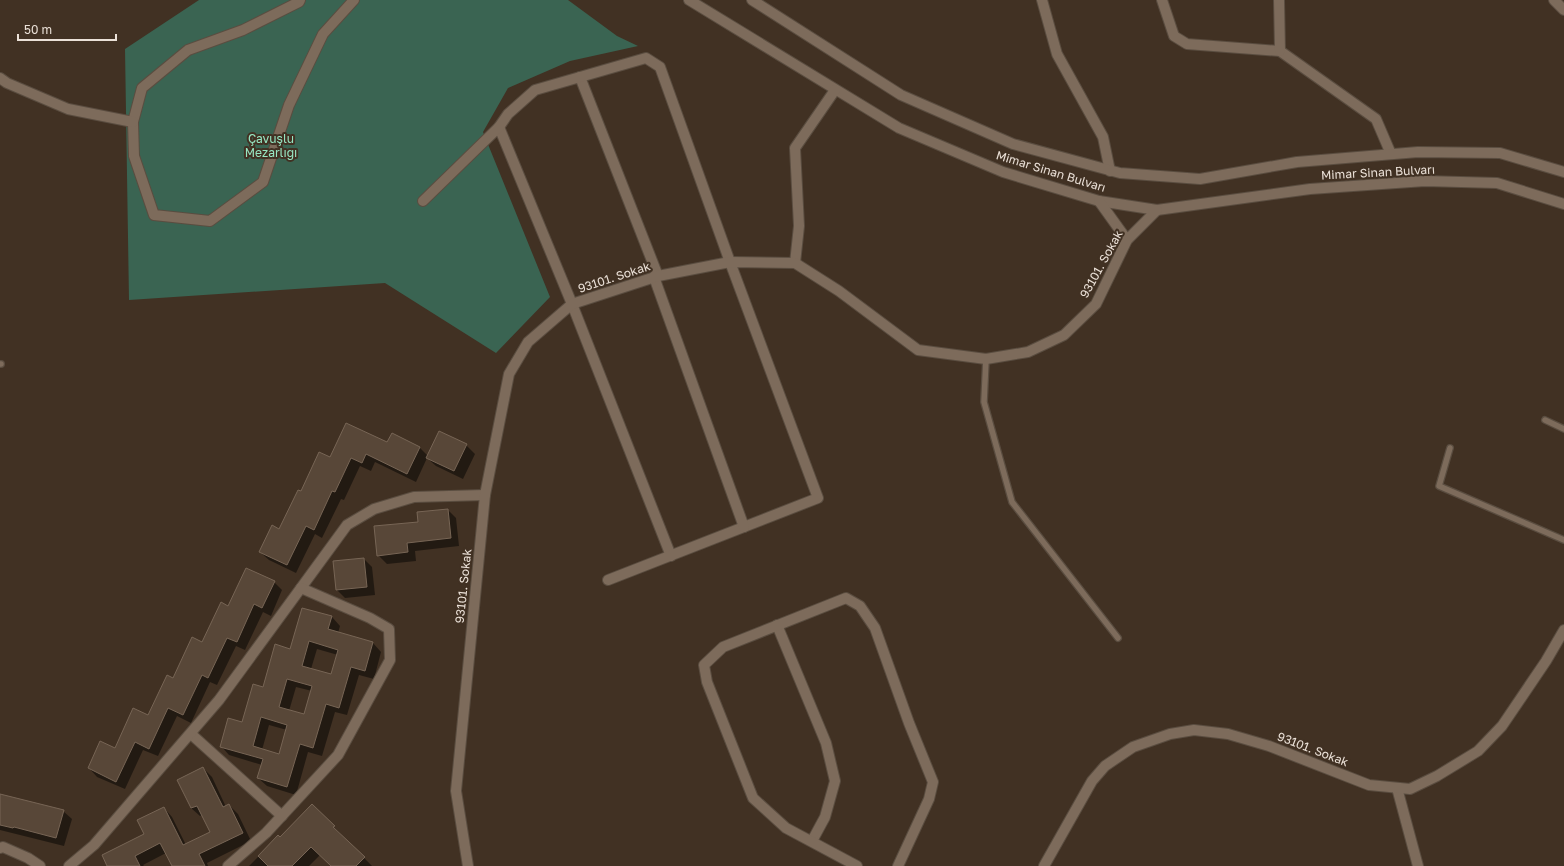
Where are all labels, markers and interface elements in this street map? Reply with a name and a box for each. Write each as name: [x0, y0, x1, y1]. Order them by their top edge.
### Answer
scale bar: [18, 16, 116, 42]
text: 50 m: [24, 22, 52, 37]
park label: Çavuşlu Mezarlığı: [245, 131, 297, 160]
street label: Mimar Sinan Bulvarı: [994, 147, 1108, 195]
street label: Mimar Sinan Bulvarı: [1321, 162, 1435, 182]
street label: 93101. Sokak: [1076, 227, 1126, 300]
street label: 93101. Sokak: [576, 258, 652, 296]
street label: 93101. Sokak: [452, 548, 474, 624]
street label: 93101. Sokak: [1275, 729, 1351, 770]

